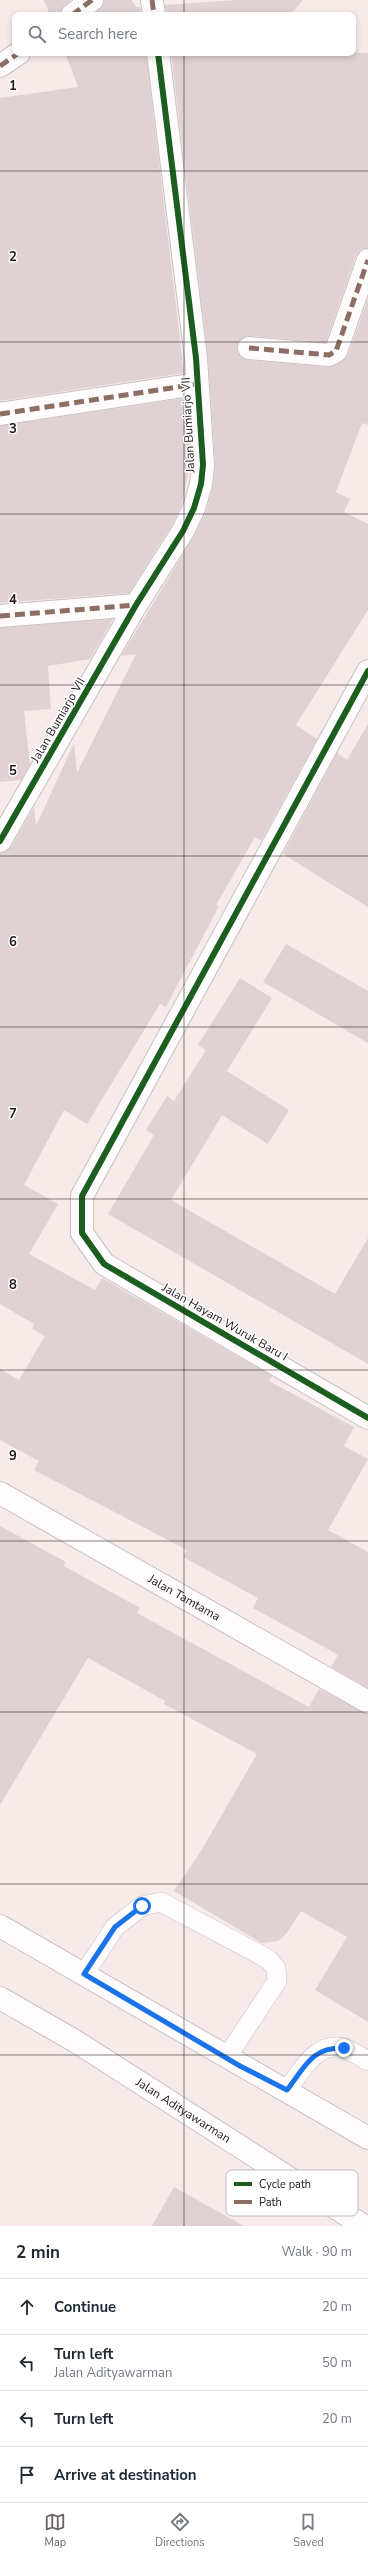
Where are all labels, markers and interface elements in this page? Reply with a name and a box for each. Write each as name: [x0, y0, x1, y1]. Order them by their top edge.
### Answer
search box: [12, 12, 356, 56]
icon: search: [26, 23, 48, 45]
text: Search here: [58, 24, 138, 44]
text: 1: [9, 77, 17, 95]
text: 2: [9, 248, 17, 266]
street label: Jalan Bumiarjo VII: [178, 377, 199, 474]
text: 3: [9, 420, 17, 438]
text: 4: [9, 591, 17, 609]
street label: Jalan Bumiarjo VII: [27, 675, 89, 766]
text: 5: [9, 762, 17, 780]
text: 6: [9, 933, 17, 951]
text: 7: [9, 1105, 17, 1123]
text: 8: [9, 1276, 17, 1294]
street label: Jalan Hayam Wuruk Baru I: [158, 1279, 291, 1365]
text: 9: [9, 1447, 17, 1465]
street label: Jalan Tamtama: [145, 1570, 223, 1624]
route start: [133, 1897, 151, 1915]
route end: [335, 2039, 353, 2057]
street label: Jalan Adityawarman: [132, 2074, 234, 2147]
legend: [226, 2170, 358, 2216]
text: Cycle path: [259, 2177, 311, 2192]
text: Path: [259, 2195, 282, 2210]
text: 2 min: [16, 2241, 60, 2264]
text: Walk · 90 m: [281, 2243, 352, 2261]
icon: ahead: [16, 2296, 38, 2318]
text: Continue: [54, 2297, 116, 2317]
text: 20 m: [322, 2298, 352, 2316]
text: Turn left: [54, 2344, 113, 2364]
icon: left: [16, 2352, 38, 2374]
text: 50 m: [322, 2354, 352, 2372]
text: Jalan Adityawarman: [54, 2364, 172, 2382]
icon: left: [16, 2408, 38, 2430]
text: Turn left: [54, 2409, 113, 2429]
text: 20 m: [322, 2410, 352, 2428]
icon: arrive: [16, 2464, 38, 2486]
text: Arrive at destination: [54, 2465, 197, 2485]
tab: Map: [44, 2511, 66, 2550]
tab: Directions: [155, 2511, 205, 2550]
tab: Saved: [293, 2511, 324, 2550]

